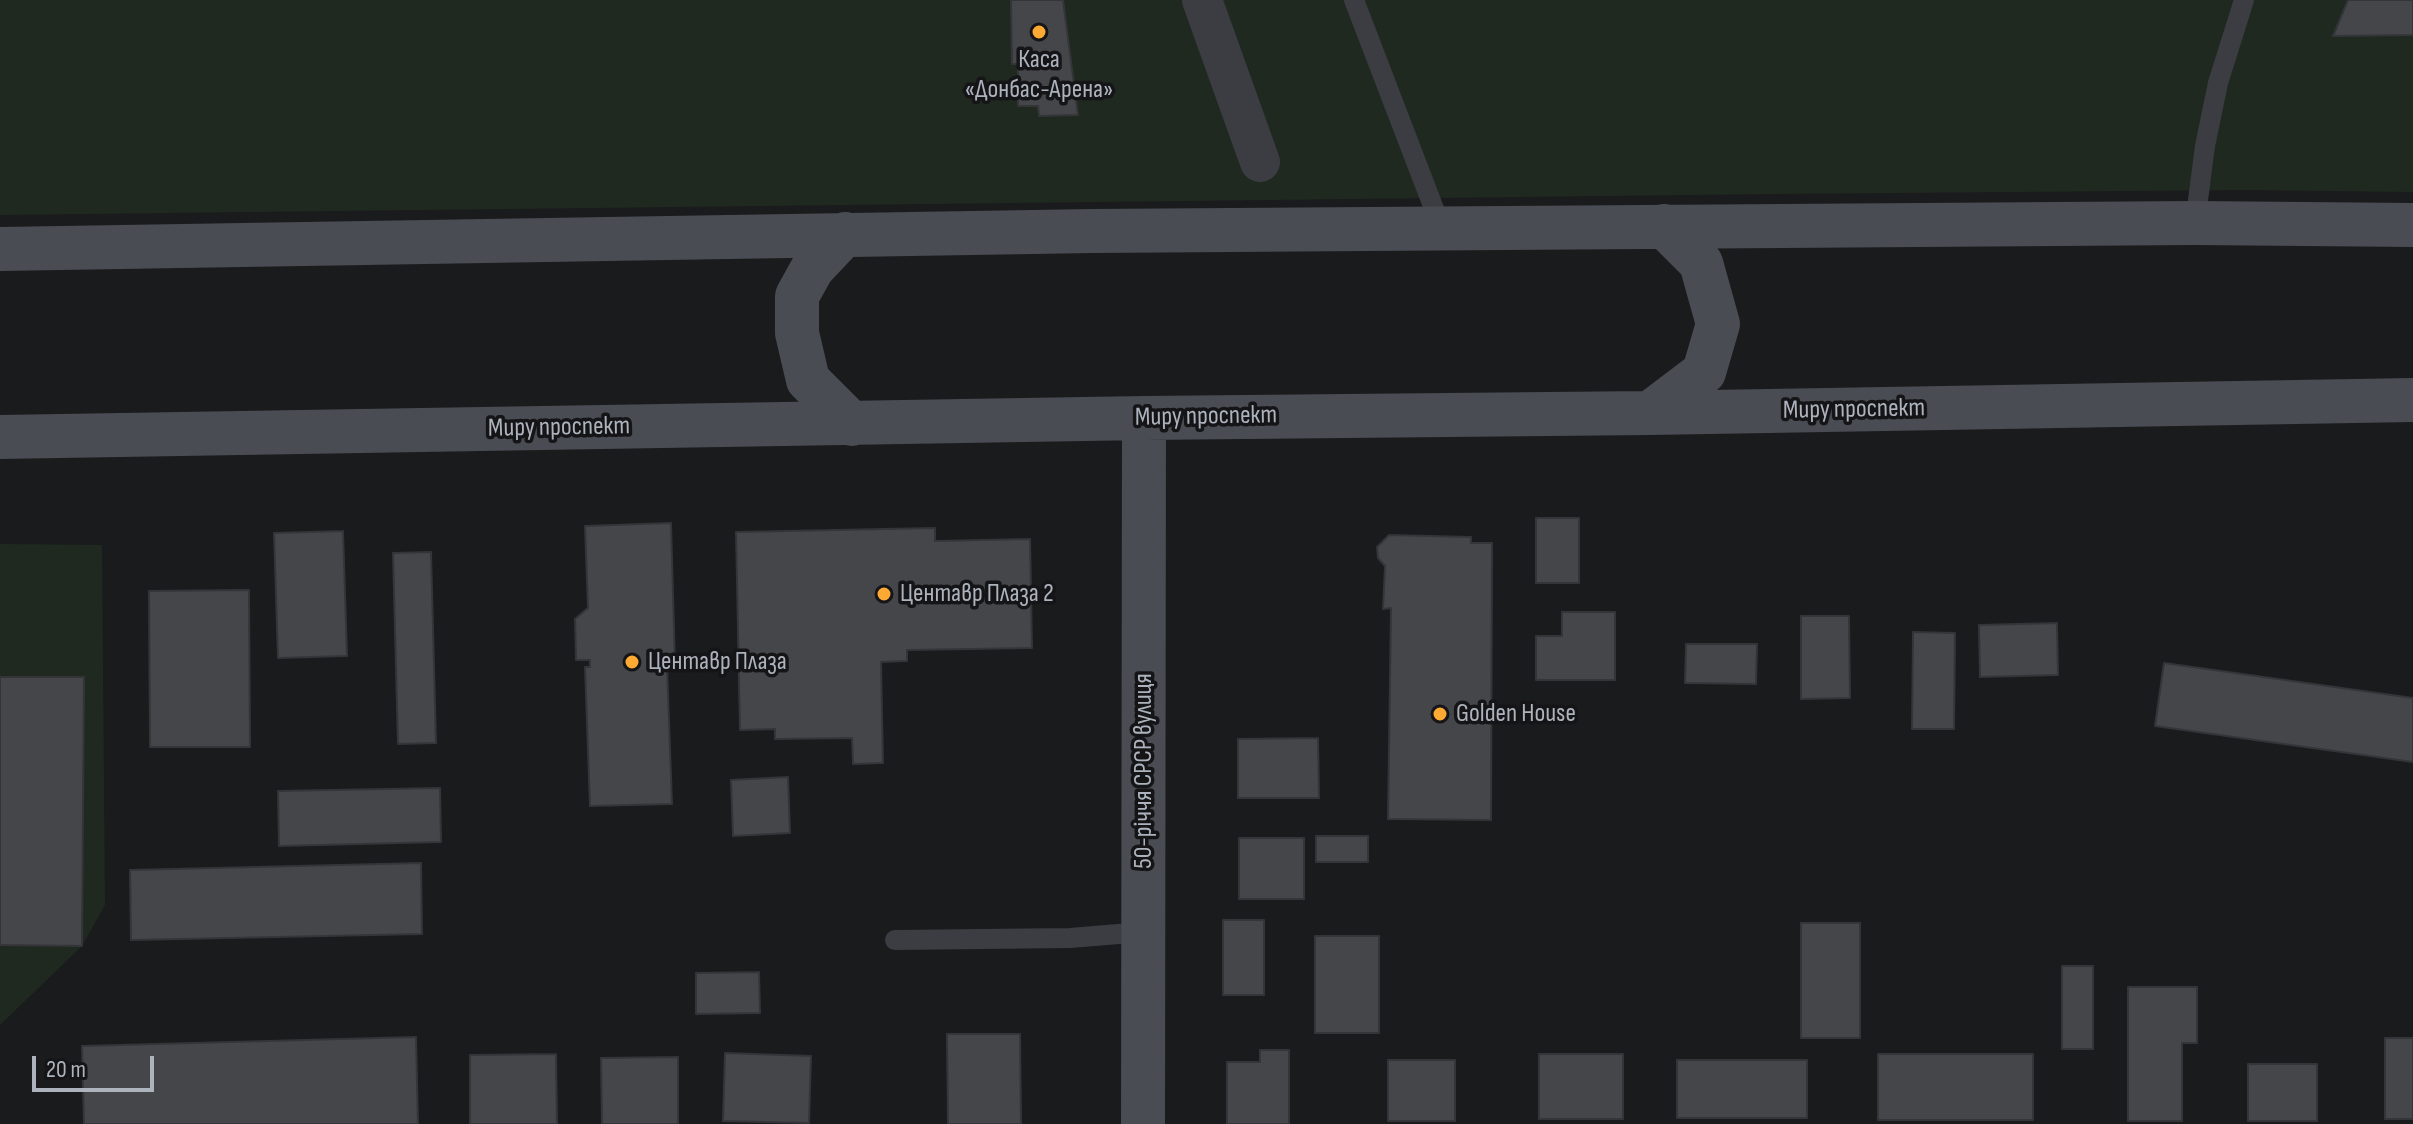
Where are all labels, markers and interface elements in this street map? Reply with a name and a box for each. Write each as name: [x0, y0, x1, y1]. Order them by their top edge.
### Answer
marker: Каса «Донбас-Арена»: [1030, 23, 1048, 41]
place label: Каса «Донбас-Арена»: [965, 44, 1113, 106]
street label: Миру проспект: [1783, 393, 1925, 427]
street label: Миру проспект: [1135, 400, 1277, 434]
street label: Миру проспект: [488, 411, 630, 445]
place label: Центавр Плаза 2: [900, 578, 1054, 610]
marker: Центавр Плаза 2: [875, 585, 893, 603]
place label: Центавр Плаза: [648, 646, 787, 678]
marker: Центавр Плаза: [623, 653, 641, 671]
street label: 50-річчя СРСР вулиця: [1128, 673, 1160, 869]
place label: Golden House: [1456, 698, 1576, 730]
marker: Golden House: [1431, 705, 1449, 723]
scale bar: [36, 1040, 158, 1090]
text: 20 m: [46, 1055, 86, 1084]

